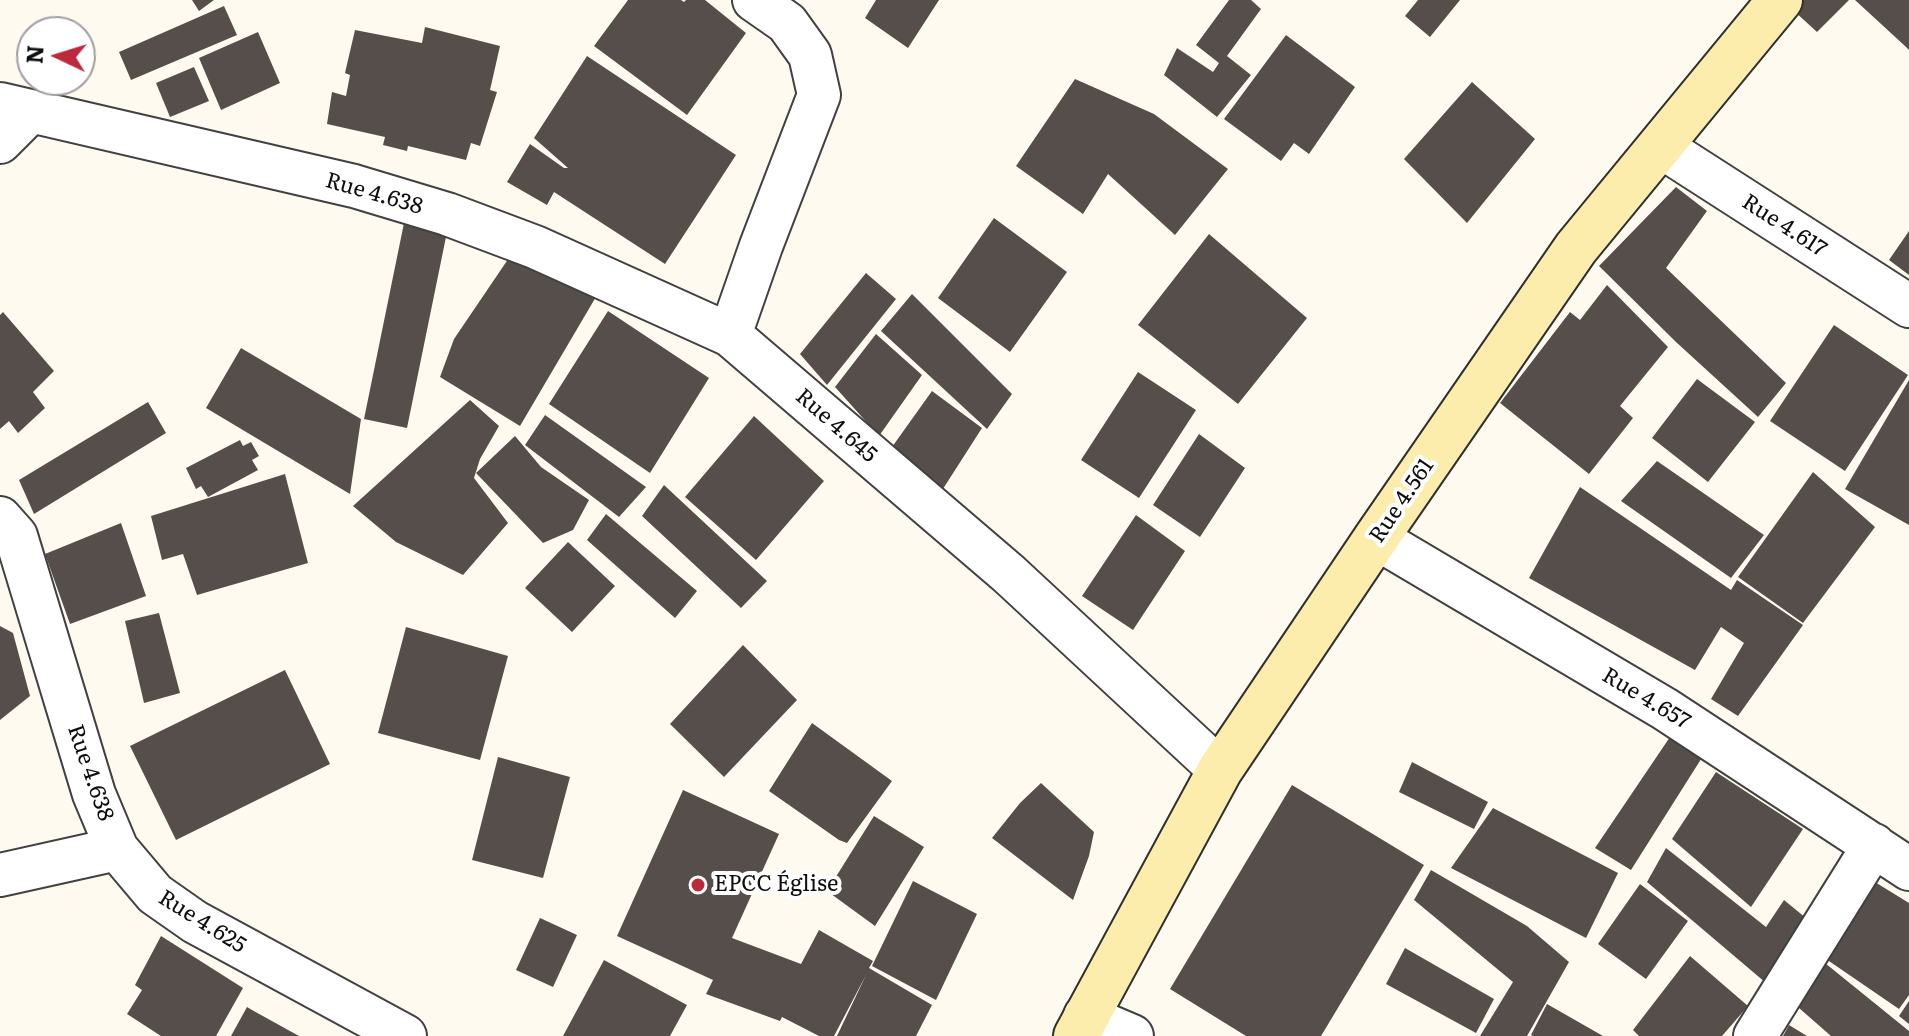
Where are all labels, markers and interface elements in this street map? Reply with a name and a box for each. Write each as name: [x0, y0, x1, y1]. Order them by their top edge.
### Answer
north arrow: [16, 16, 96, 96]
text: N: [16, 44, 51, 65]
street label: Rue 4.638: [322, 168, 426, 220]
street label: Rue 4.617: [1737, 189, 1831, 263]
street label: Rue 4.645: [790, 383, 882, 469]
street label: Rue 4.561: [1364, 454, 1440, 548]
street label: Rue 4.657: [1597, 662, 1695, 736]
street label: Rue 4.638: [61, 721, 119, 825]
place label: EPCC Église: [714, 872, 838, 898]
marker: EPCC Église: [689, 876, 707, 894]
street label: Rue 4.625: [153, 885, 251, 959]

